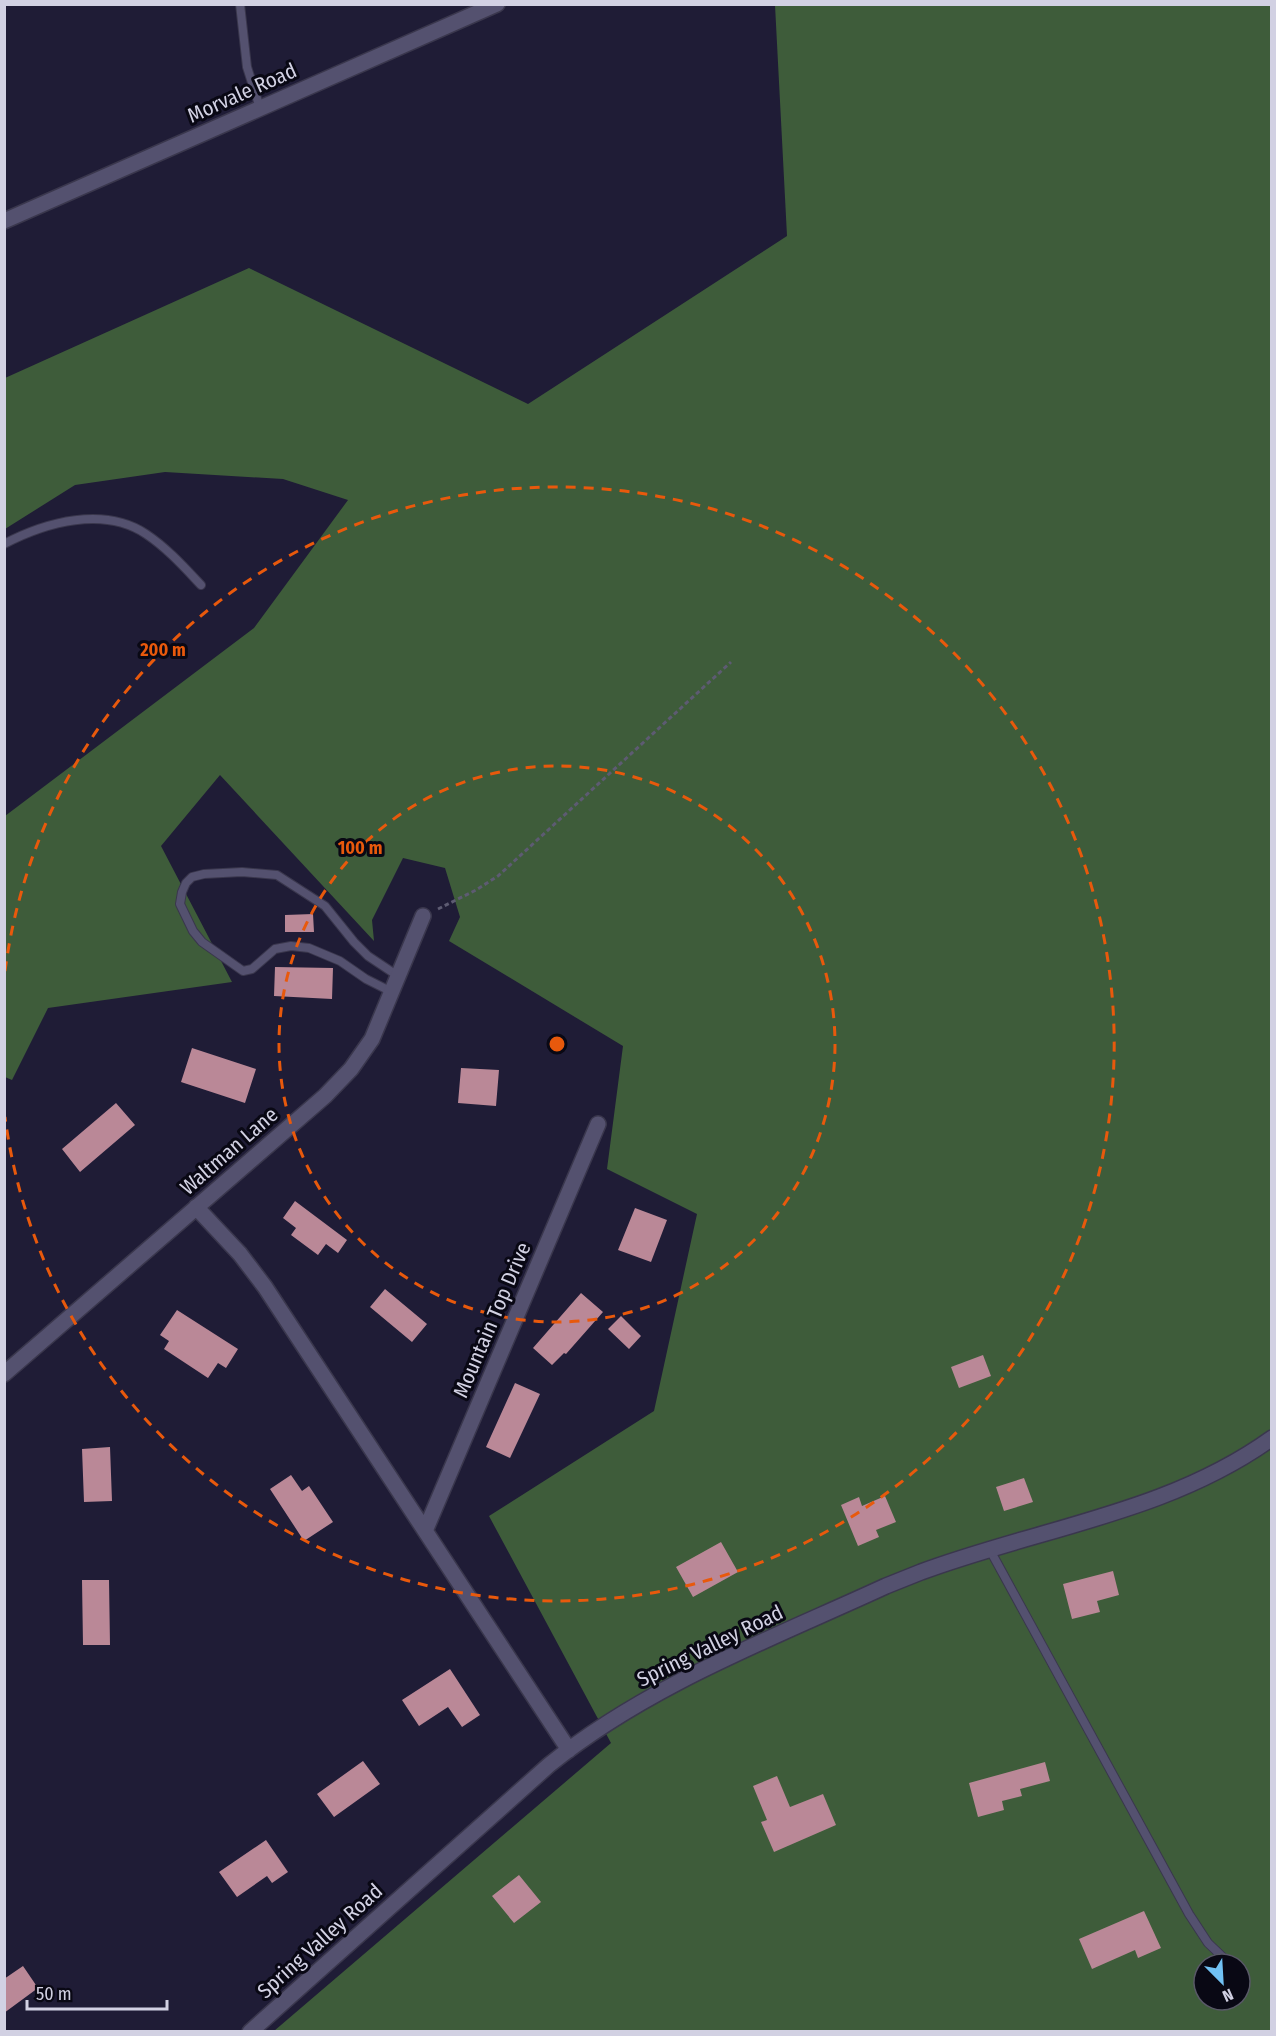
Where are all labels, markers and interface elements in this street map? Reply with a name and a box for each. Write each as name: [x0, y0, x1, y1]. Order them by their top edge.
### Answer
street label: Morvale Road: [183, 57, 301, 129]
text: 200 m: [139, 639, 186, 661]
text: 100 m: [338, 837, 382, 859]
centre of rings: [547, 1034, 567, 1054]
street label: Waltman Lane: [175, 1102, 283, 1200]
street label: Mountain Top Drive: [448, 1238, 536, 1402]
street label: Spring Valley Road: [633, 1599, 787, 1693]
street label: Spring Valley Road: [252, 1878, 388, 2004]
north arrow: [1192, 1952, 1252, 2012]
scale bar: [27, 1973, 166, 2011]
text: 50 m: [36, 1983, 72, 2005]
text: N: [1220, 1985, 1236, 2006]

